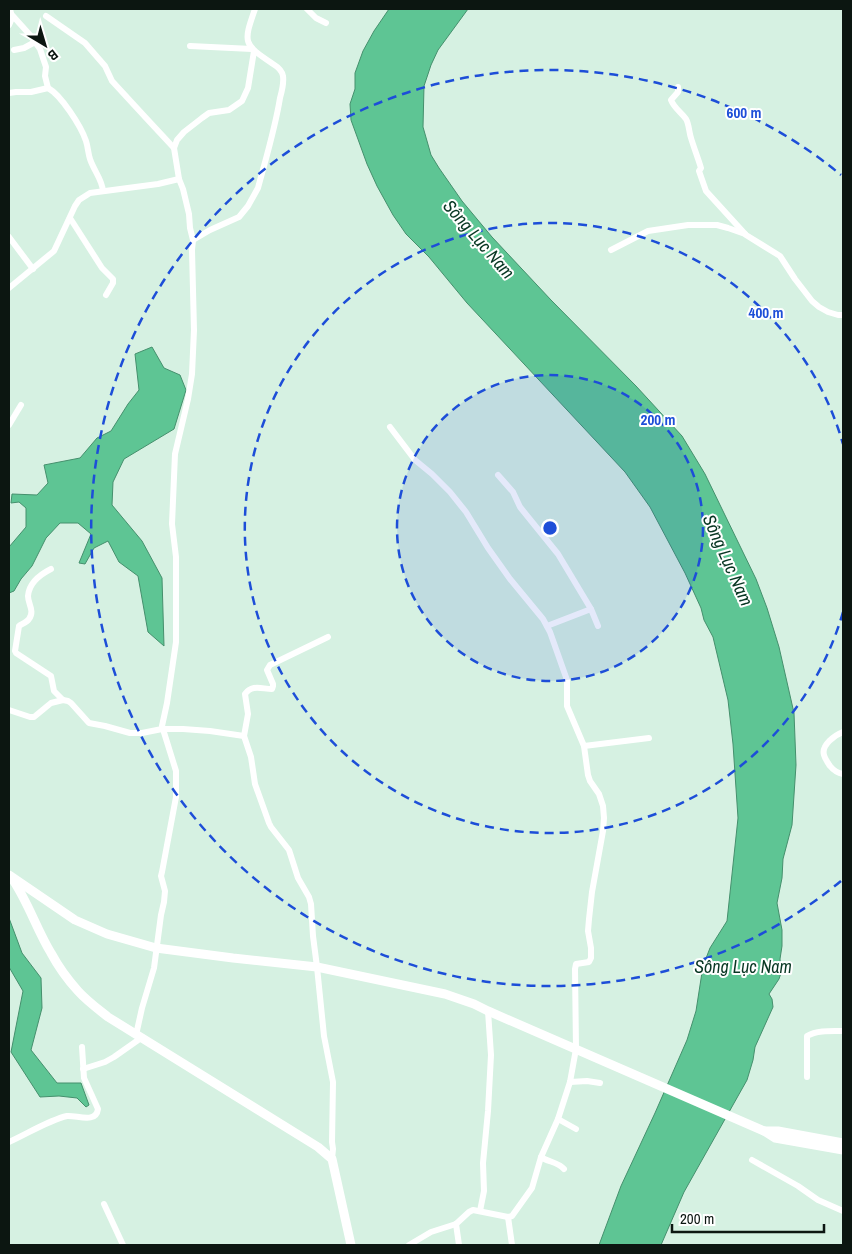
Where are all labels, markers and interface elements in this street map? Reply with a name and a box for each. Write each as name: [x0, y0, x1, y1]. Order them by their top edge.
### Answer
north arrow: [20, 20, 70, 70]
text: B: [44, 46, 62, 65]
text: 600 m: [727, 102, 761, 123]
water label: Sông Lục Nam: [438, 194, 520, 284]
text: 400 m: [749, 302, 783, 323]
text: 200 m: [641, 409, 675, 430]
water label: Sông Lục Nam: [697, 510, 759, 610]
centre of rings: [541, 519, 559, 537]
water label: Sông Lục Nam: [694, 954, 792, 979]
scale bar: [672, 1202, 824, 1234]
text: 200 m: [680, 1208, 714, 1229]

